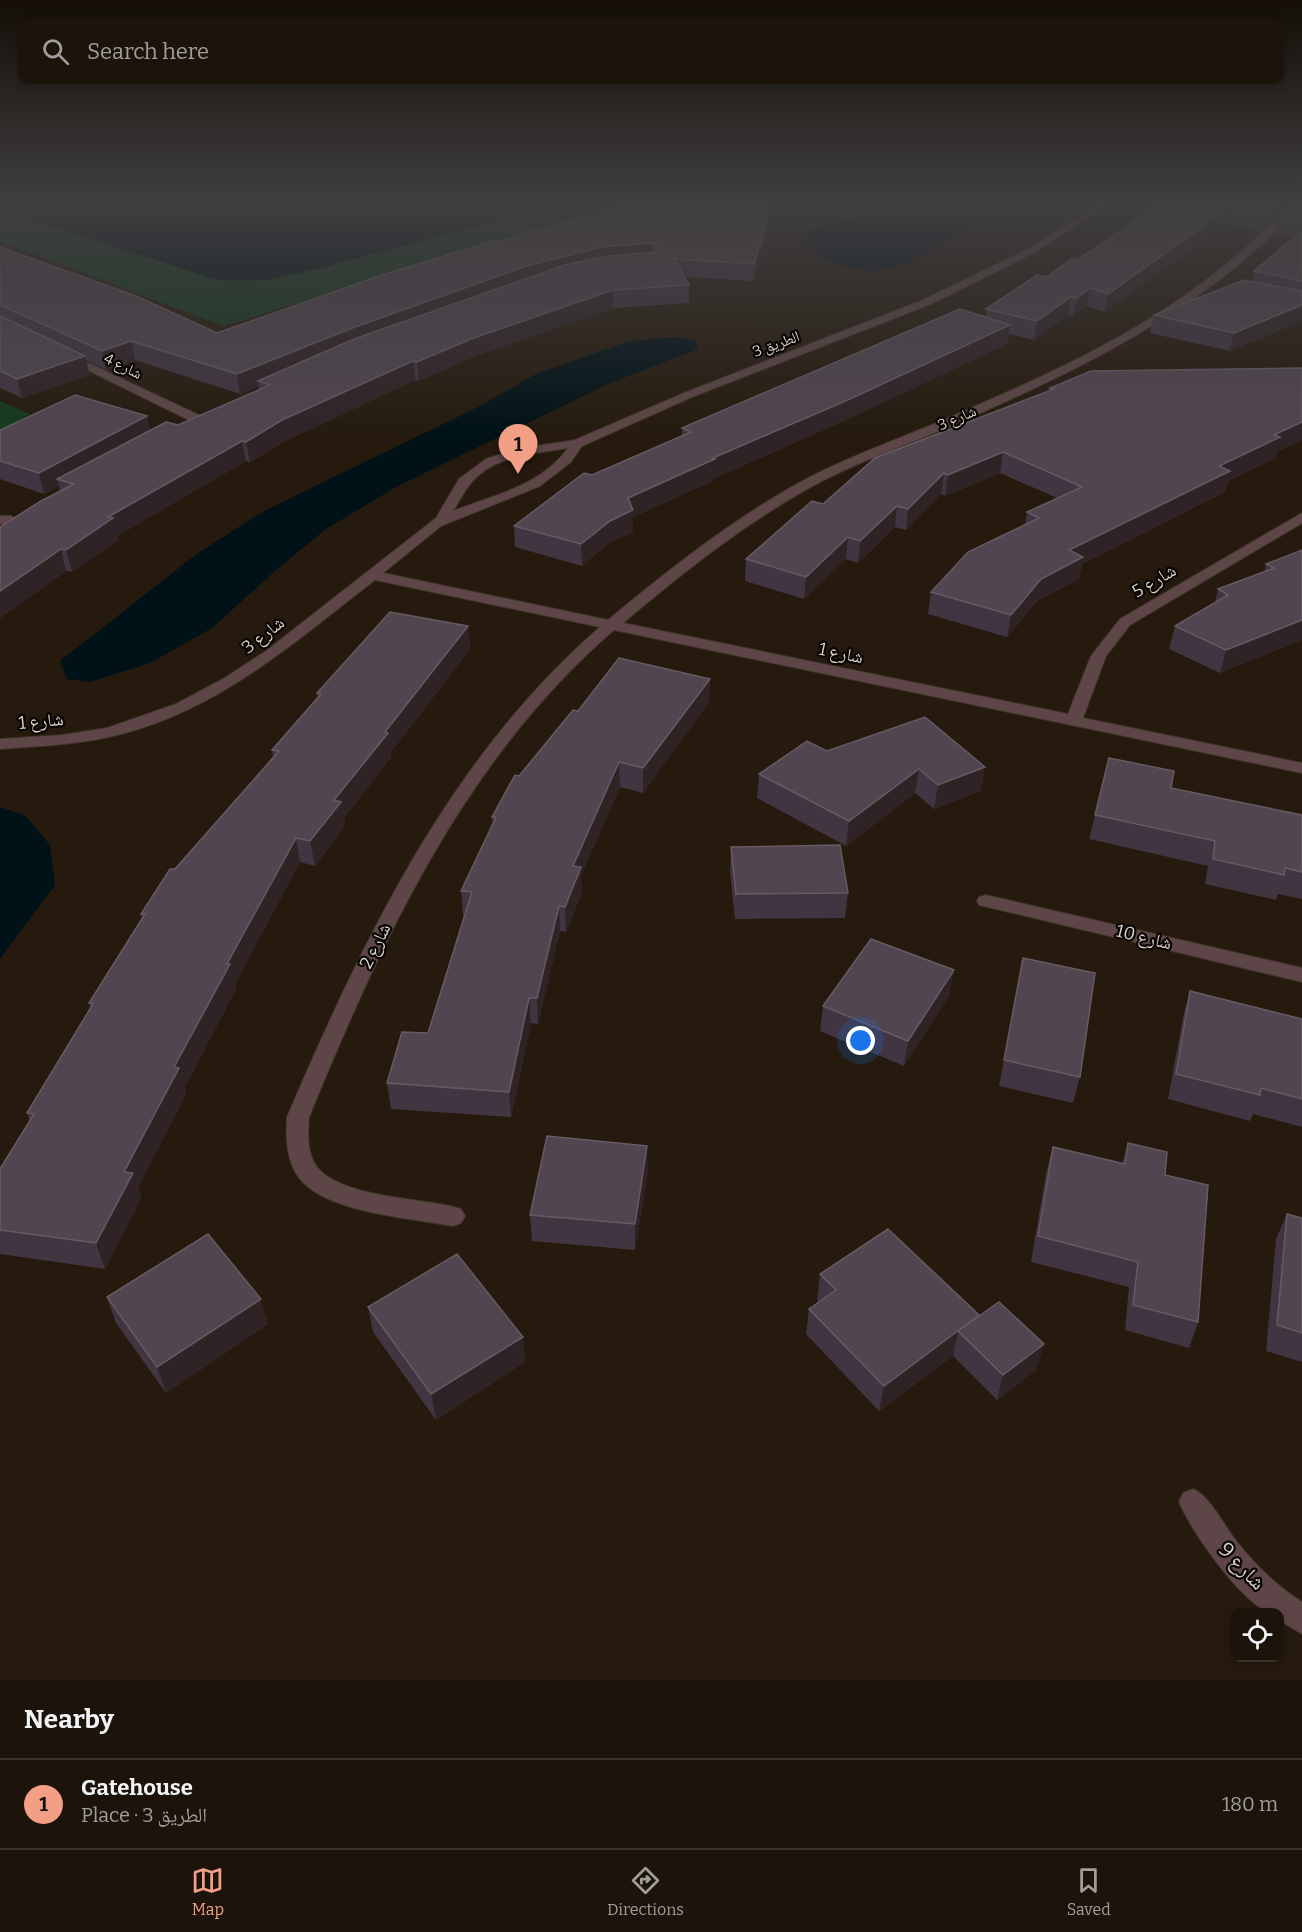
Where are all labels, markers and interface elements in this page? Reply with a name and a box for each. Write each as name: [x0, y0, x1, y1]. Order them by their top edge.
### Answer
search box: [18, 18, 1284, 84]
icon: search: [39, 35, 72, 68]
text: Search here: [87, 38, 209, 65]
street label: 3 الطريق: [750, 327, 802, 362]
street label: شارع 4: [101, 349, 145, 384]
street label: شارع 3: [935, 402, 979, 435]
pin: 1: [498, 424, 538, 474]
street label: شارع 5: [1128, 559, 1180, 603]
street label: شارع 3: [237, 612, 289, 658]
street label: شارع 1: [817, 638, 865, 668]
street label: شارع 1: [18, 708, 64, 734]
street label: شارع 10: [1114, 919, 1174, 955]
street label: شارع 2: [355, 920, 395, 972]
your location: [846, 1026, 875, 1055]
street label: شارع 9: [1213, 1537, 1271, 1595]
map controls: [1230, 1608, 1284, 1662]
button: locate: [1230, 1608, 1284, 1662]
text: Nearby: [24, 1704, 114, 1735]
text: Gatehouse: [81, 1774, 193, 1801]
text: 1: [39, 1792, 48, 1816]
text: 180 m: [1222, 1792, 1278, 1816]
text: Place · 3 الطريق: [81, 1803, 207, 1827]
tab: Map: [191, 1864, 224, 1919]
tab: Directions: [607, 1864, 684, 1919]
tab: Saved: [1067, 1864, 1111, 1919]

